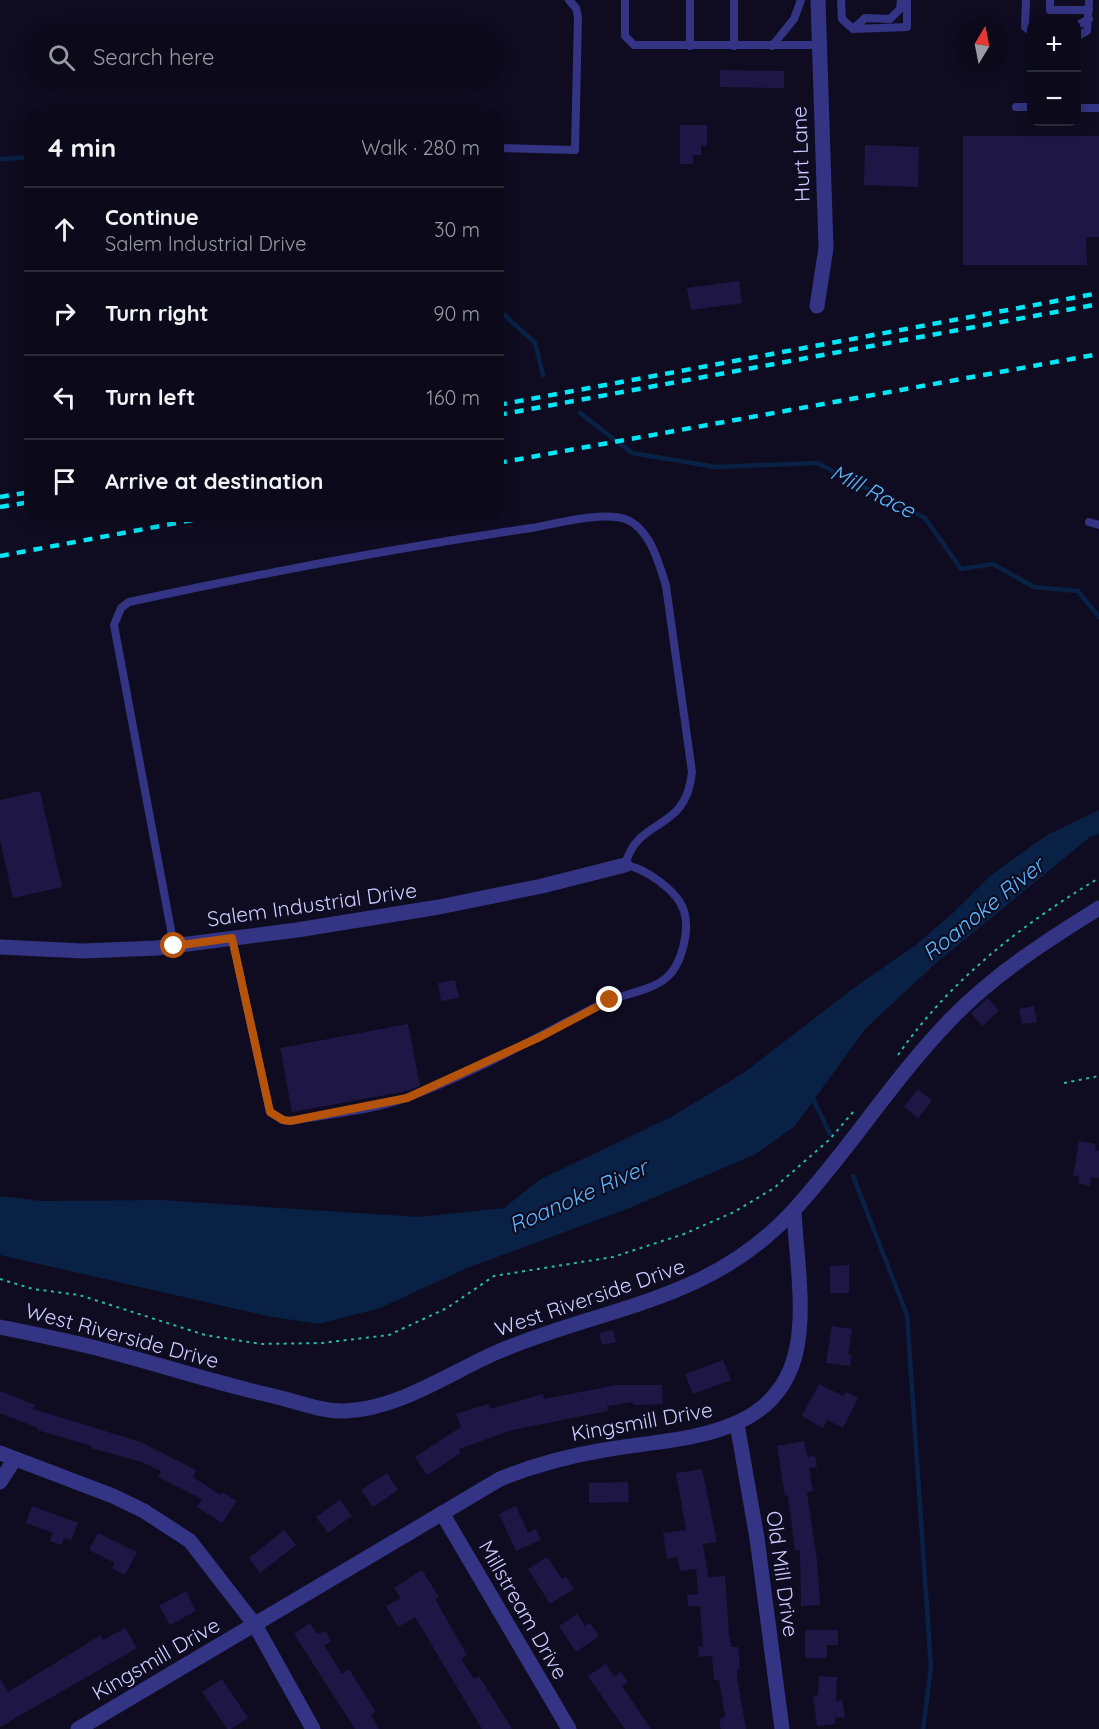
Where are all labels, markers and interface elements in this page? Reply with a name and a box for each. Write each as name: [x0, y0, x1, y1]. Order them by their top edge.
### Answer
north arrow: [955, 18, 1009, 72]
map controls: [1027, 18, 1081, 126]
button: +: [1027, 18, 1081, 72]
search box: [24, 24, 504, 90]
icon: search: [45, 41, 78, 74]
text: Search here: [93, 43, 214, 71]
button: −: [1027, 72, 1081, 126]
street label: Hurt Lane: [785, 106, 815, 202]
text: 4 min: [48, 131, 116, 164]
text: Walk · 280 m: [361, 135, 480, 160]
text: Continue: [105, 203, 199, 231]
icon: ahead: [48, 213, 81, 246]
text: 30 m: [434, 217, 480, 242]
text: Salem Industrial Drive: [105, 231, 307, 256]
icon: right: [48, 297, 81, 330]
text: Turn right: [105, 299, 209, 327]
text: 90 m: [433, 301, 480, 326]
icon: left: [48, 381, 81, 414]
text: Turn left: [105, 383, 195, 411]
text: 160 m: [426, 385, 480, 410]
water label: Mill Race: [826, 458, 921, 525]
icon: arrive: [48, 465, 81, 498]
text: Arrive at destination: [105, 467, 323, 495]
water label: Roanoke River: [916, 850, 1052, 967]
street label: Salem Industrial Drive: [205, 876, 418, 932]
route start: [160, 932, 186, 958]
route end: [596, 986, 622, 1012]
water label: Roanoke River: [504, 1152, 654, 1239]
street label: West Riverside Drive: [491, 1252, 688, 1342]
street label: West Riverside Drive: [23, 1297, 222, 1373]
street label: Kingsmill Drive: [569, 1396, 715, 1446]
street label: Old Mill Drive: [761, 1509, 805, 1639]
street label: Millstream Drive: [474, 1535, 574, 1684]
street label: Kingsmill Drive: [87, 1611, 224, 1705]

